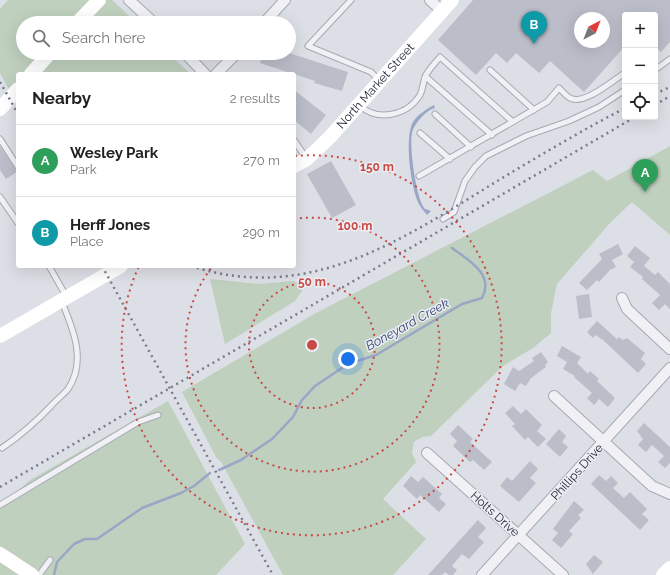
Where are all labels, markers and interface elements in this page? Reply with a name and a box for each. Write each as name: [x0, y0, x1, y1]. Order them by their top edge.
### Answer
pin: B: [521, 11, 547, 44]
north arrow: [574, 12, 610, 48]
map controls: [622, 12, 658, 120]
button: +: [622, 12, 658, 48]
search box: [16, 16, 296, 60]
icon: search: [30, 27, 52, 49]
text: Search here: [62, 29, 145, 47]
street label: North Market Street: [334, 40, 417, 131]
button: −: [622, 48, 658, 84]
button: locate: [622, 84, 658, 120]
text: Nearby: [32, 88, 91, 108]
text: 2 results: [230, 91, 280, 106]
text: Wesley Park: [70, 144, 158, 162]
text: A: [41, 153, 49, 168]
text: 270 m: [243, 153, 280, 168]
pin: A: [632, 159, 658, 192]
text: 150 m: [360, 160, 394, 174]
text: Park: [70, 162, 97, 177]
text: Herff Jones: [70, 216, 150, 234]
text: 100 m: [338, 219, 372, 233]
text: B: [41, 225, 49, 240]
text: 290 m: [242, 225, 280, 240]
text: Place: [70, 234, 103, 249]
text: 50 m: [298, 275, 326, 289]
water label: Boneyard Creek: [363, 295, 452, 354]
centre of rings: [305, 338, 319, 352]
your location: [338, 349, 358, 369]
street label: Phillips Drive: [548, 441, 606, 503]
street label: Holts Drive: [468, 488, 522, 540]

